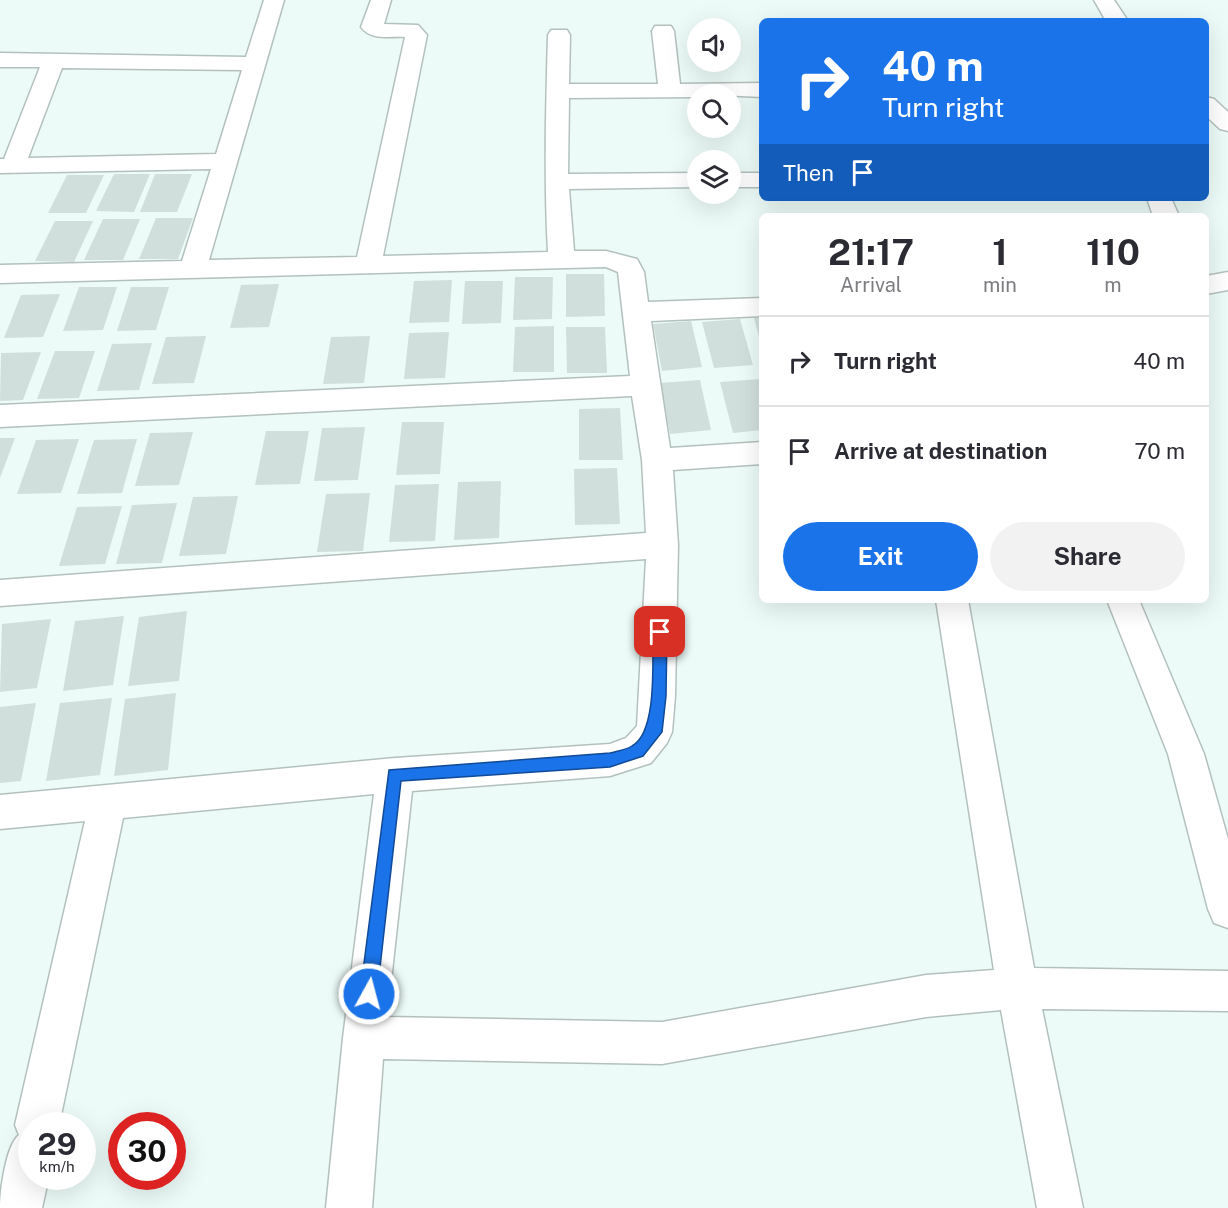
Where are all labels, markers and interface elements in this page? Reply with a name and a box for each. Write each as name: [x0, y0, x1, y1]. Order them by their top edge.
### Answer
map controls: [687, 18, 741, 204]
button: sound: [687, 18, 741, 72]
text: 40 m: [882, 41, 984, 90]
icon: right: [783, 42, 861, 120]
button: search: [687, 84, 741, 138]
text: Turn right: [882, 91, 1005, 123]
button: layers: [687, 150, 741, 204]
icon: arrive: [846, 156, 879, 189]
text: Then: [783, 160, 834, 186]
text: 21:17: [828, 231, 914, 273]
text: 1: [992, 231, 1008, 273]
text: 110: [1086, 231, 1140, 273]
text: Arrival: [840, 273, 902, 297]
text: min: [983, 273, 1017, 297]
text: m: [1104, 273, 1122, 297]
icon: right: [783, 345, 816, 378]
text: Turn right: [834, 348, 937, 374]
text: 40 m: [1133, 348, 1185, 374]
icon: arrive: [783, 435, 816, 468]
text: Arrive at destination: [834, 438, 1047, 464]
text: 70 m: [1134, 438, 1185, 464]
button: Exit: [783, 522, 978, 591]
button: Share: [990, 522, 1185, 591]
pin: [634, 606, 685, 657]
icon: arrive: [643, 615, 676, 648]
position arrow: [337, 962, 401, 1026]
speed limit sign: 30: [108, 1112, 186, 1190]
text: 29: [38, 1126, 76, 1162]
text: km/h: [39, 1158, 75, 1175]

